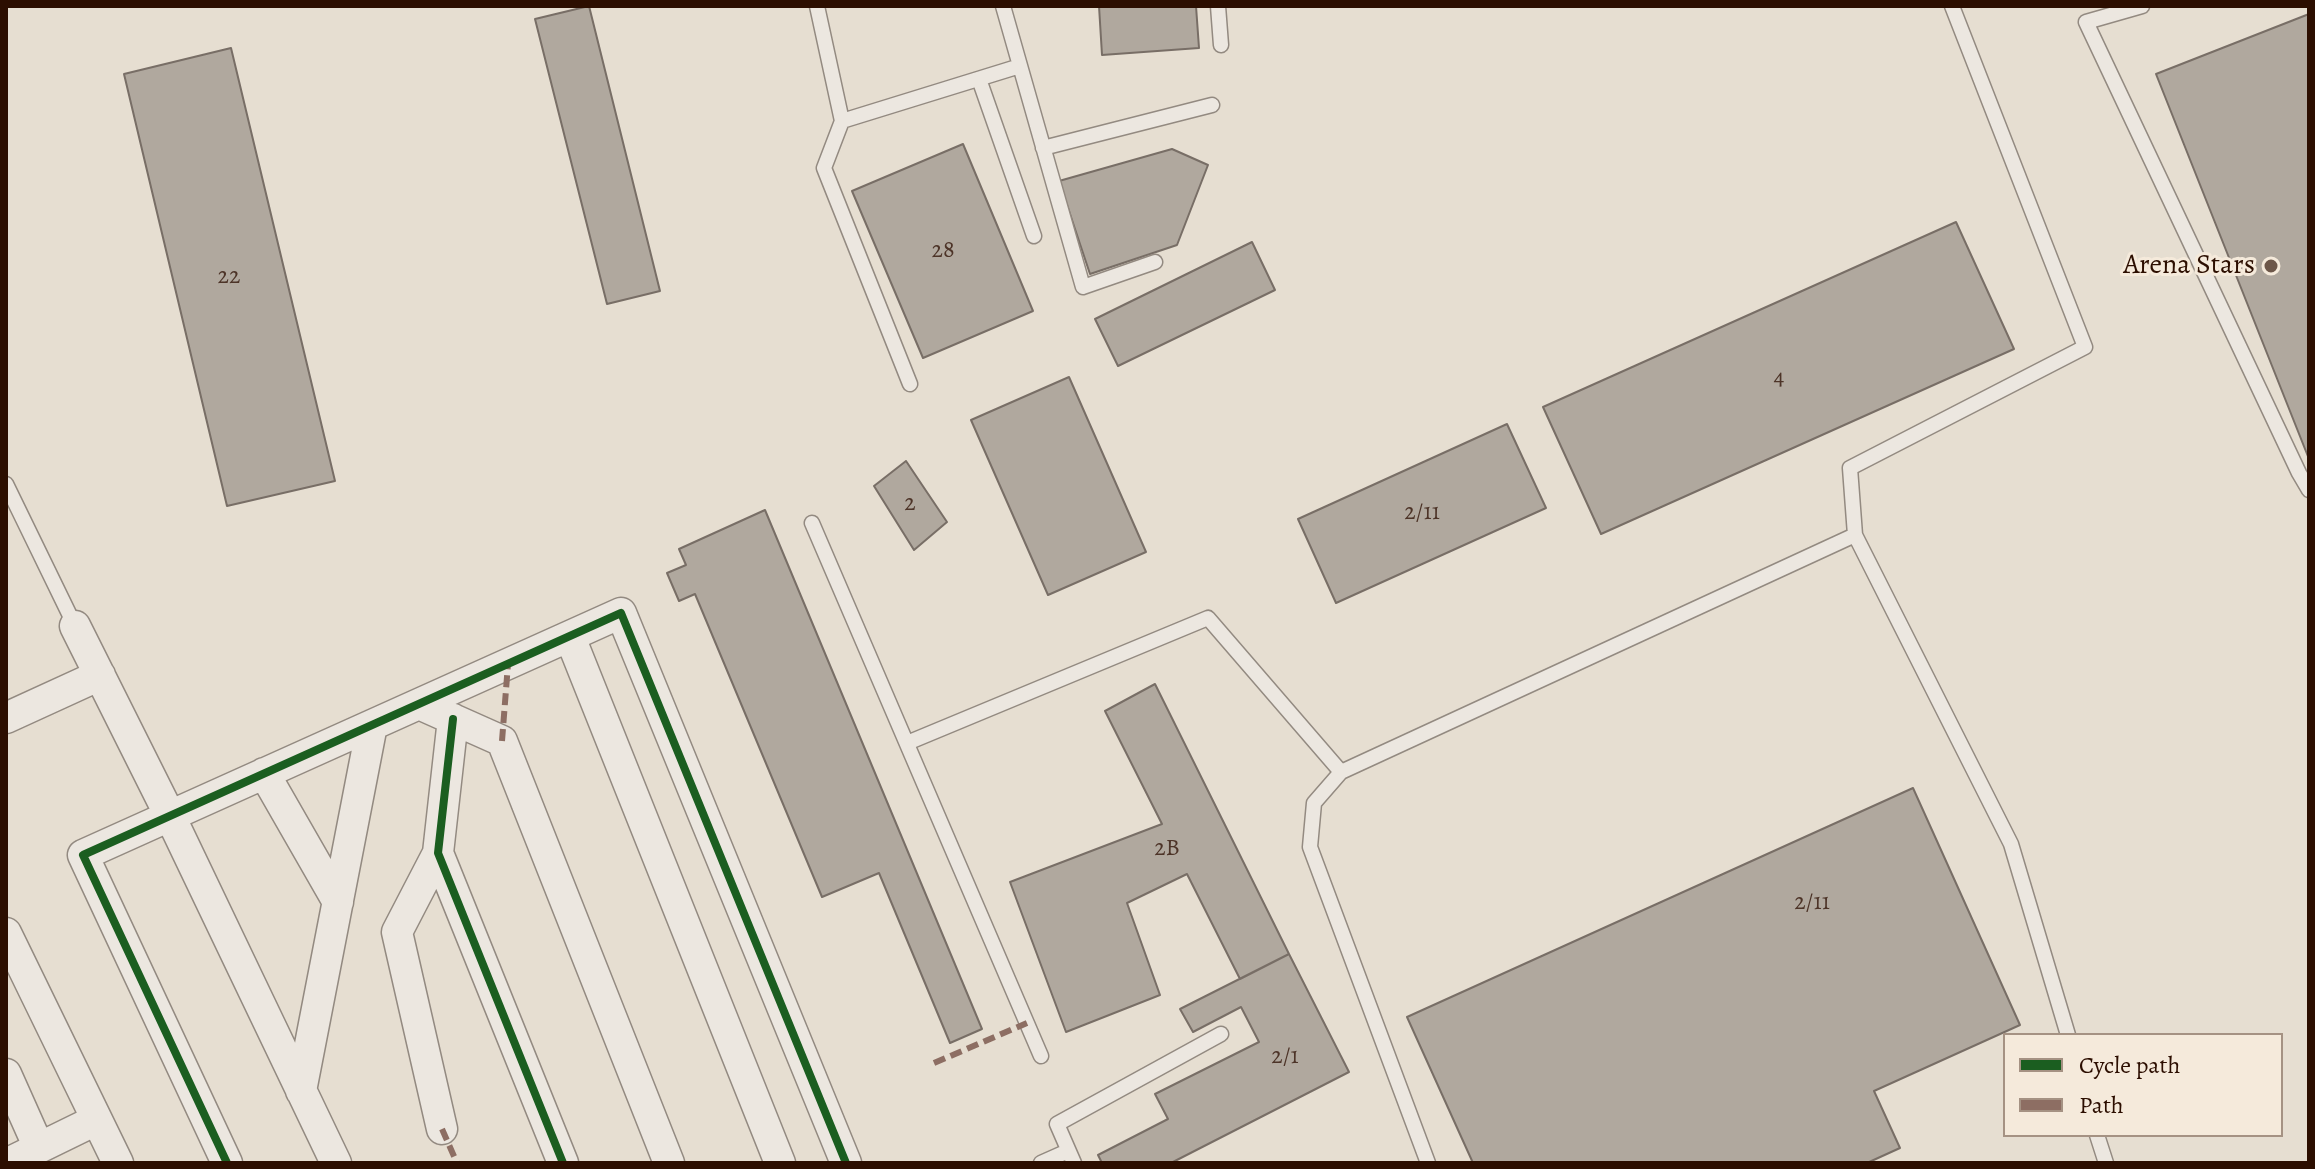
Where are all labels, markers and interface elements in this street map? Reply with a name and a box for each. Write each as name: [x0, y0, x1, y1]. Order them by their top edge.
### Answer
house number: 28: [931, 237, 955, 265]
place label: Arena Stars: [2123, 249, 2255, 283]
marker: Arena Stars: [2262, 257, 2280, 275]
house number: 22: [218, 263, 240, 291]
house number: 4: [1774, 364, 1784, 392]
house number: 2: [904, 490, 916, 518]
house number: 2/11: [1404, 499, 1440, 527]
house number: 2В: [1154, 835, 1180, 863]
house number: 2/11: [1794, 889, 1830, 917]
legend: [2003, 1033, 2283, 1137]
house number: 2/1: [1271, 1043, 1299, 1071]
text: Cycle path: [2079, 1049, 2180, 1081]
text: Path: [2079, 1089, 2124, 1121]

